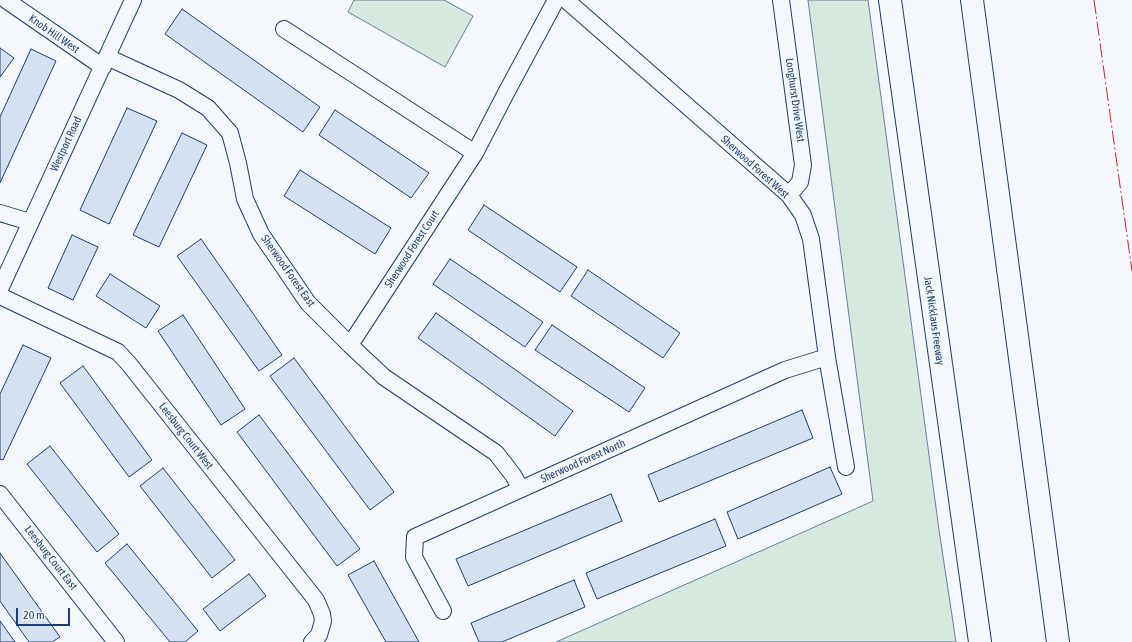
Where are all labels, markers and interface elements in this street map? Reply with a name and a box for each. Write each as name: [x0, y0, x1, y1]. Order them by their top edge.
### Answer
street label: Knob Hill West: [26, 12, 82, 56]
street label: Longhurst Drive West: [783, 57, 807, 143]
street label: Westport Road: [48, 115, 84, 173]
street label: Sherwood Forest West: [718, 133, 792, 201]
street label: Sherwood Forest Court: [382, 208, 442, 290]
street label: Sherwood Forest East: [258, 233, 318, 309]
street label: Jack Nicklaus Freeway: [921, 276, 947, 366]
street label: Leesburg Court West: [156, 400, 216, 472]
street label: Sherwood Forest North: [539, 436, 627, 486]
street label: Leesburg Court East: [22, 523, 80, 593]
scale bar: [18, 600, 72, 626]
text: 20 m: [23, 608, 45, 622]

